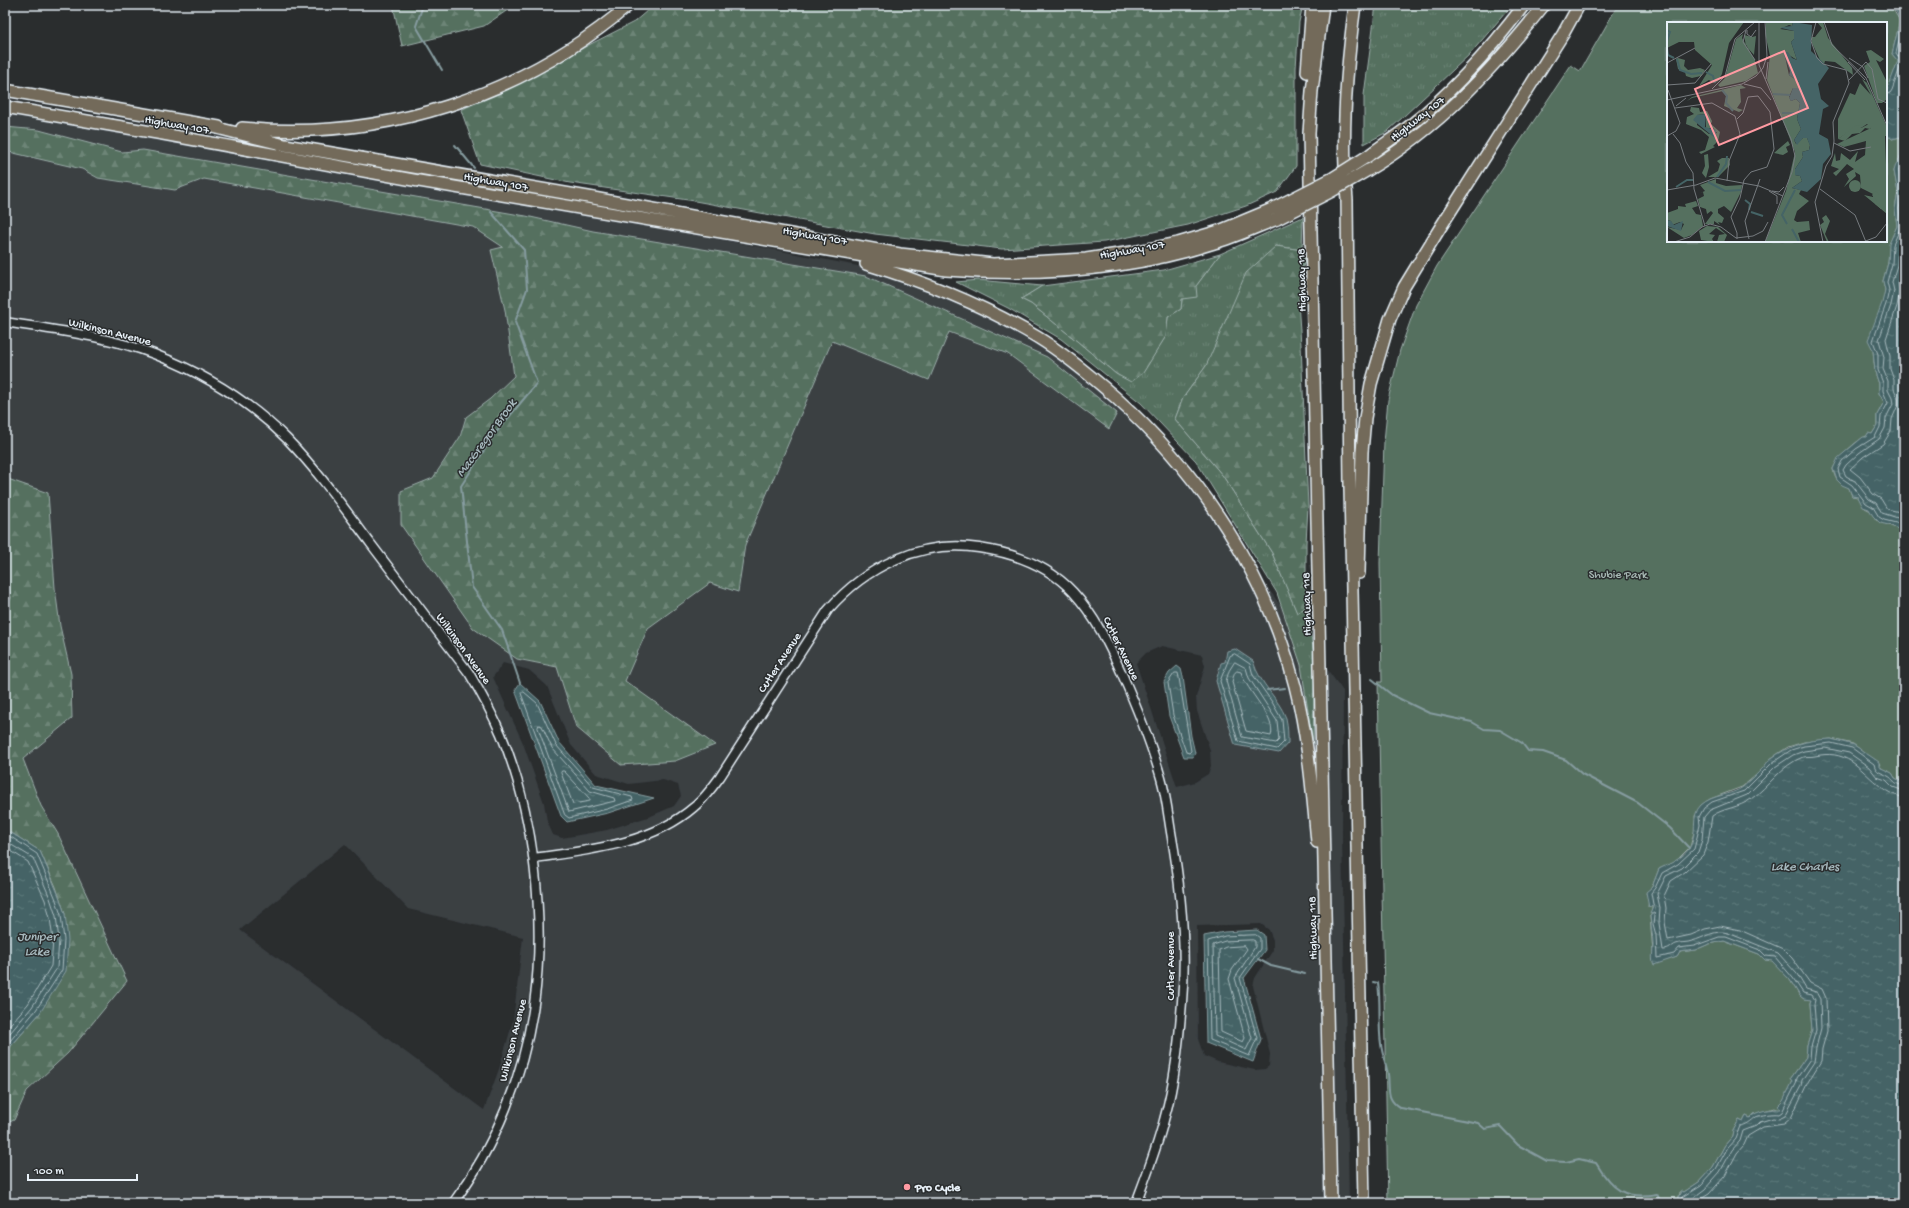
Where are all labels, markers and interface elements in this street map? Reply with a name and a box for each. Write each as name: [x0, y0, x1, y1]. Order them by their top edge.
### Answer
inset map: [1667, 22, 1887, 242]
street label: Highway 107: [1388, 93, 1449, 145]
street label: Highway 107: [143, 113, 211, 139]
street label: Highway 107: [462, 170, 530, 196]
street label: Highway 107: [781, 224, 849, 250]
street label: Highway 107: [1099, 238, 1166, 264]
street label: Highway 118: [1295, 248, 1311, 312]
street label: Wilkinson Avenue: [67, 316, 153, 350]
water label: MacGregor Brook: [454, 396, 521, 480]
park label: Shubie Park: [1589, 569, 1649, 583]
street label: Highway 118: [1300, 572, 1316, 636]
street label: Wilkinson Avenue: [432, 611, 493, 688]
street label: Cutler Avenue: [1099, 615, 1142, 684]
street label: Cutler Avenue: [756, 630, 806, 696]
water label: Lake Charles: [1771, 860, 1840, 875]
street label: Highway 118: [1306, 896, 1322, 960]
water label: Juniper Lake: [17, 930, 59, 960]
street label: Cutler Avenue: [1165, 931, 1179, 1001]
street label: Wilkinson Avenue: [497, 997, 531, 1083]
scale bar: [28, 1156, 137, 1182]
text: 100 m: [33, 1165, 64, 1179]
marker: Pro Cycle: [902, 1182, 912, 1192]
place label: Pro Cycle: [914, 1182, 961, 1196]

